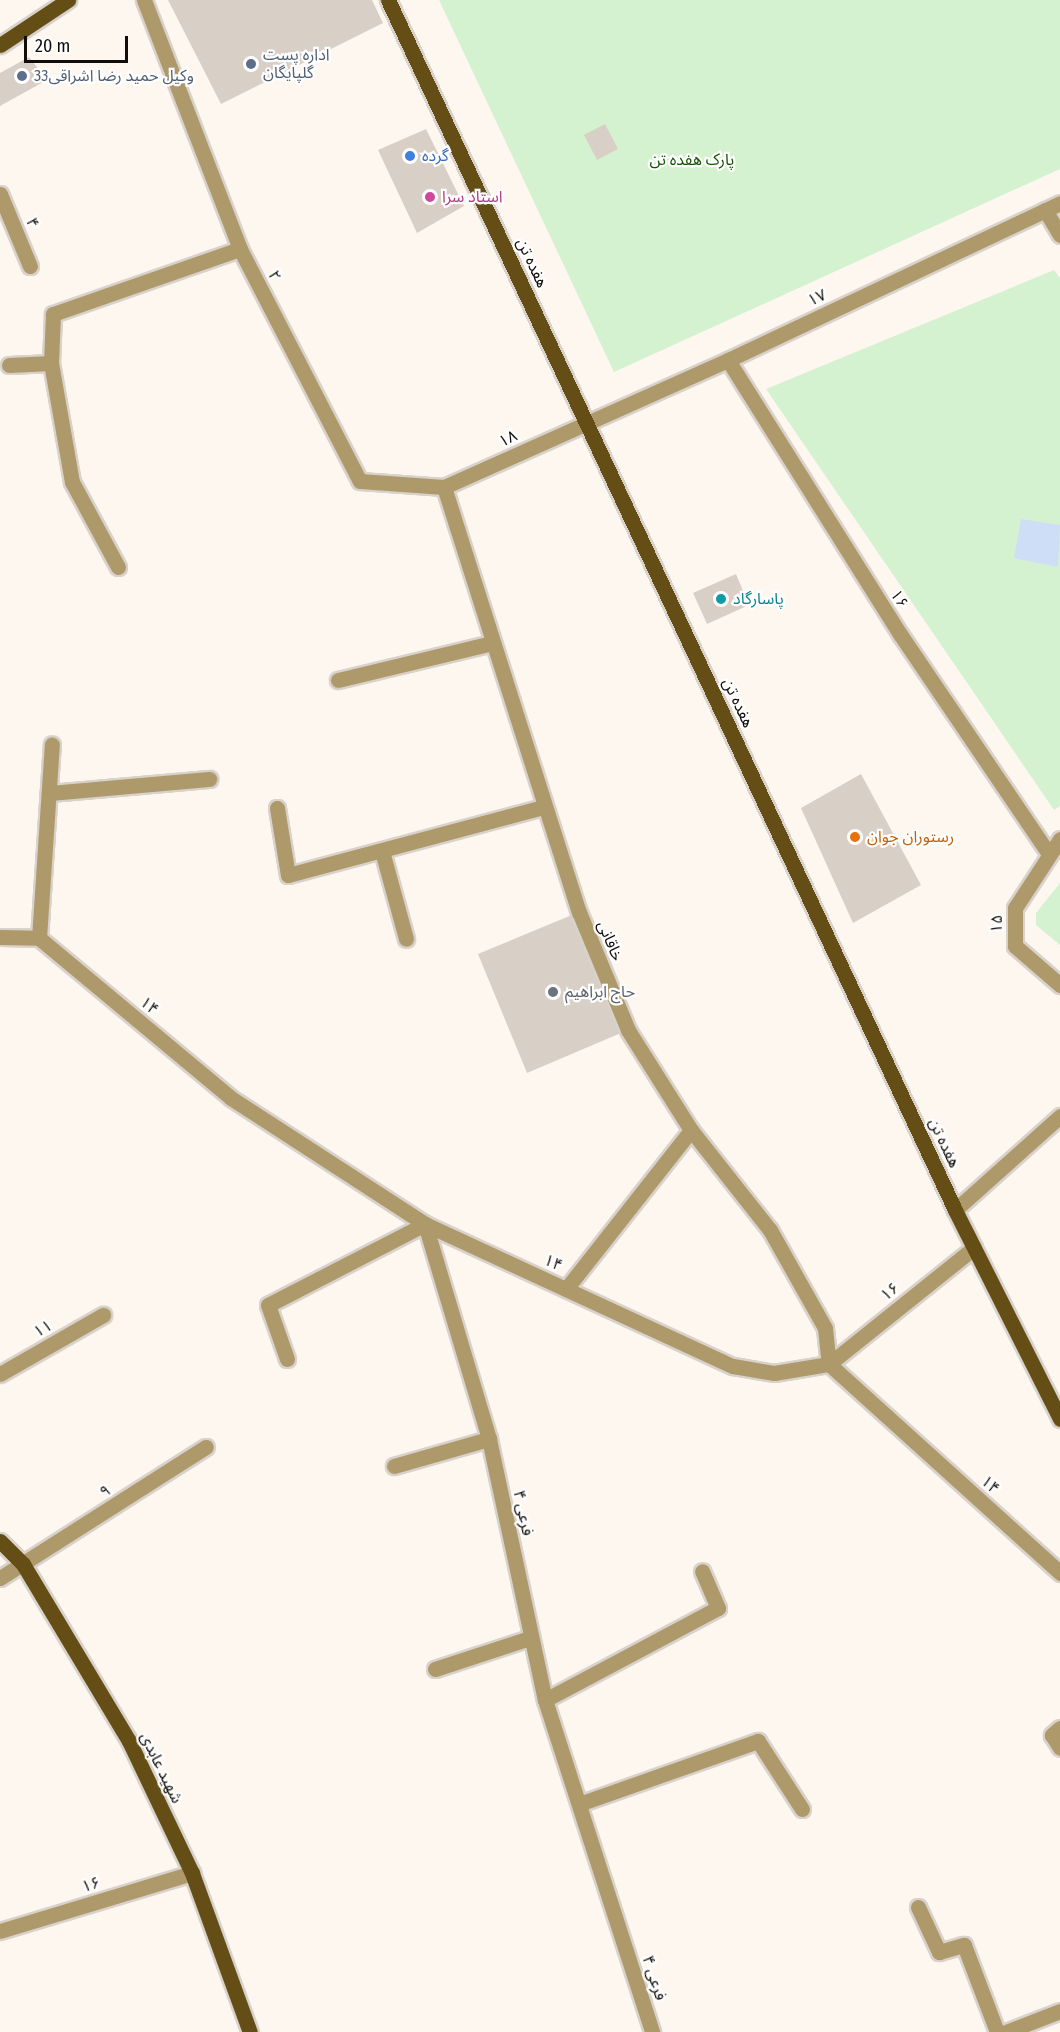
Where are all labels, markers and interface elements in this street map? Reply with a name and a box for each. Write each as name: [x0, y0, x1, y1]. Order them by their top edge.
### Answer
scale bar: [27, 24, 130, 62]
text: 20 m: [35, 35, 70, 57]
place label: اداره پست گلپایگان: [263, 45, 330, 83]
marker: اداره پست گلپایگان: [244, 57, 258, 71]
place label: وکیل حمید رضا اشراقی33: [34, 66, 194, 86]
marker: وکیل حمید رضا اشراقی33: [15, 69, 29, 83]
place label: گرده: [422, 146, 449, 166]
marker: گرده: [403, 149, 417, 163]
park label: پارک هفده تن: [650, 150, 734, 170]
place label: استاد سرا: [442, 187, 503, 207]
marker: استاد سرا: [423, 190, 437, 204]
street label: ۴: [21, 215, 43, 231]
street label: هفده تن: [512, 235, 552, 291]
street label: ۲: [263, 268, 285, 284]
street label: ۱۷: [805, 285, 829, 311]
street label: ۱۸: [496, 426, 520, 452]
street label: ۱۶: [886, 586, 912, 612]
place label: پاسارگاد: [733, 589, 784, 609]
marker: پاسارگاد: [714, 592, 728, 606]
street label: هفده تن: [718, 675, 758, 731]
place label: رستوران جوان: [867, 827, 954, 847]
marker: رستوران جوان: [848, 830, 862, 844]
street label: ۱۵: [987, 915, 1007, 933]
street label: خاقانی: [593, 918, 627, 964]
place label: حاج ابراهیم: [565, 982, 635, 1002]
marker: حاج ابراهیم: [546, 985, 560, 999]
street label: ۱۴: [136, 993, 162, 1019]
street label: هفده تن: [924, 1115, 964, 1171]
street label: ۱۴: [541, 1251, 565, 1275]
street label: ۱۶: [877, 1279, 903, 1305]
street label: ۱۱: [30, 1316, 56, 1342]
street label: ۱۴: [977, 1472, 1003, 1498]
street label: ۹: [96, 1480, 114, 1502]
street label: فرعی ۴: [509, 1489, 537, 1537]
street label: شهید عابدی: [136, 1729, 186, 1807]
street label: ۱۶: [79, 1873, 103, 1897]
street label: فرعی ۴: [638, 1953, 670, 2003]

